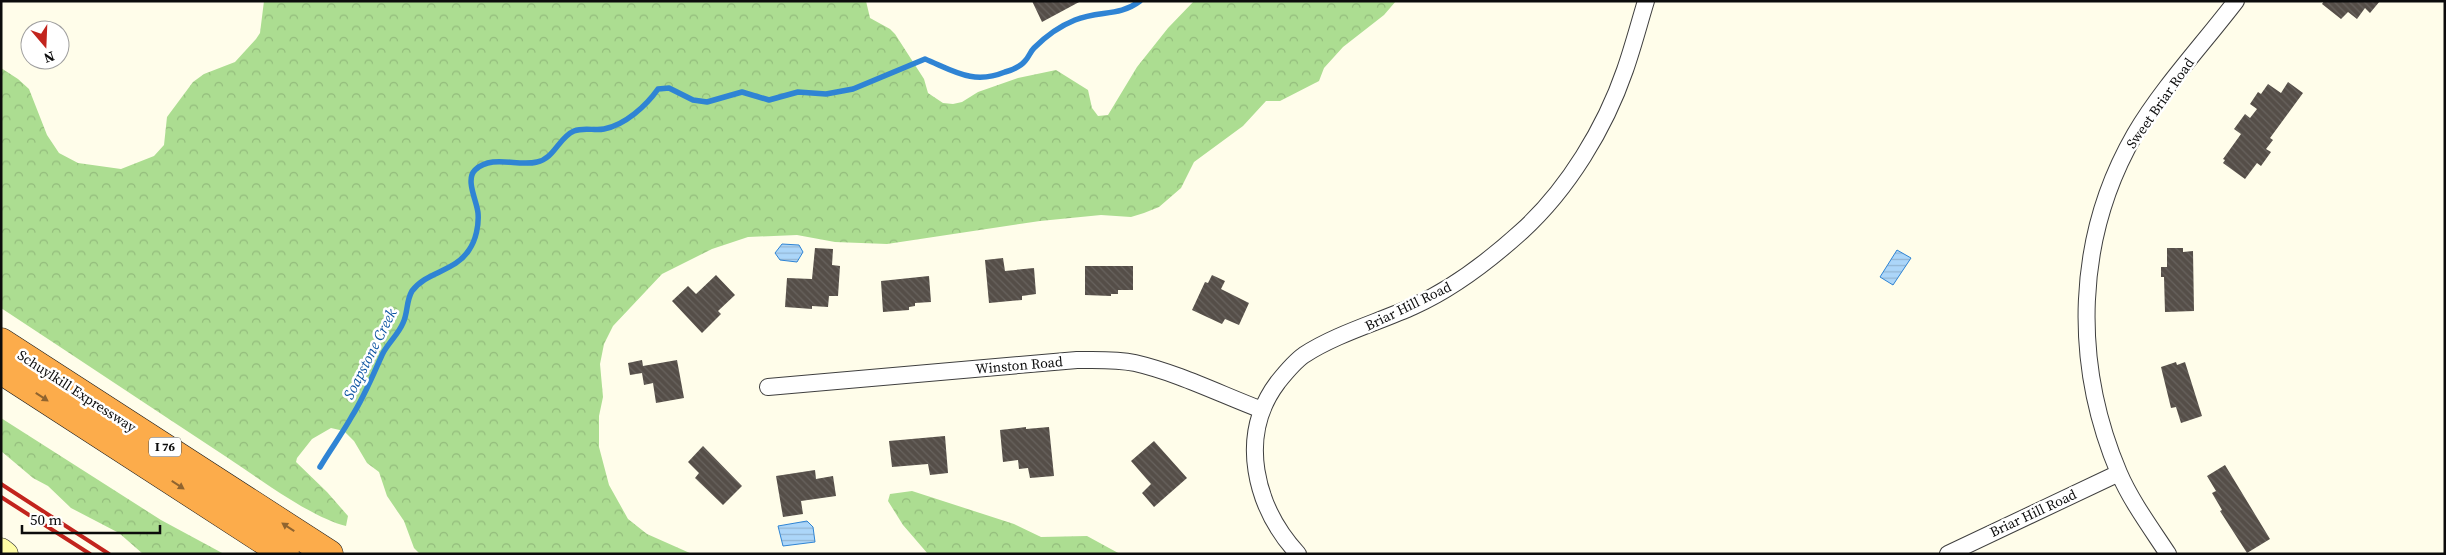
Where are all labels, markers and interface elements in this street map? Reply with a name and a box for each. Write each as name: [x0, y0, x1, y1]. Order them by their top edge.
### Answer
north arrow: [20, 20, 70, 70]
text: N: [41, 46, 57, 68]
street label: Sweet Briar Road: [2121, 54, 2199, 152]
street label: Briar Hill Road: [1362, 276, 1455, 336]
water label: Soapstone Creek: [338, 304, 402, 403]
street label: Schuylkill Expressway: [14, 345, 141, 437]
street label: Winston Road: [974, 351, 1064, 379]
one-way arrow: [35, 392, 49, 401]
road number: I 76: [149, 438, 181, 457]
one-way arrow: [172, 481, 185, 490]
street label: Briar Hill Road: [1986, 484, 2080, 542]
scale bar: [22, 502, 160, 534]
text: 50 m: [30, 509, 62, 530]
one-way arrow: [282, 522, 295, 532]

